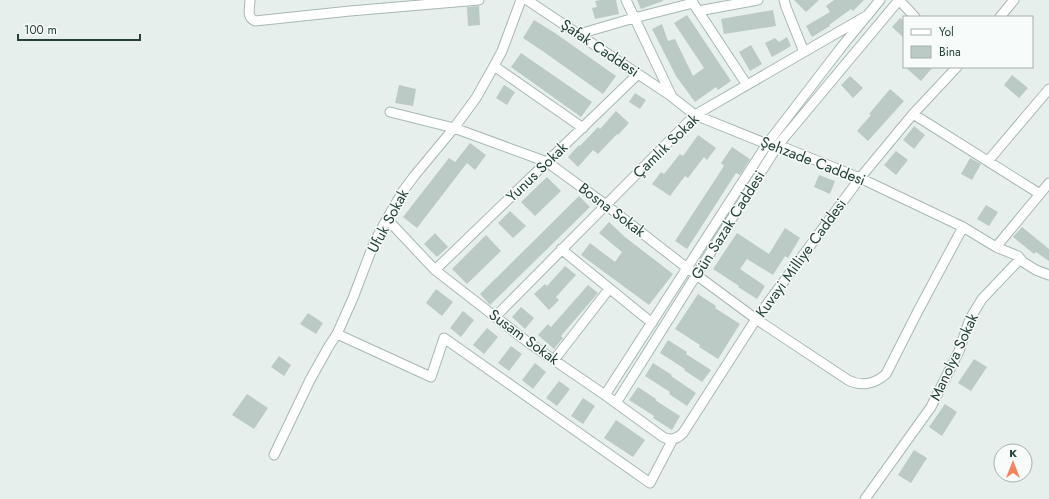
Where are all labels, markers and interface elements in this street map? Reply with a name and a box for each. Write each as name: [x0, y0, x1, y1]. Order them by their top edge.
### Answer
street label: Şafak Caddesi: [556, 14, 644, 82]
scale bar: [18, 16, 140, 42]
legend: [903, 16, 1033, 68]
text: 100 m: [24, 21, 57, 39]
text: Yol: [939, 23, 954, 41]
text: Bina: [939, 43, 961, 61]
street label: Çamlık Sokak: [628, 108, 704, 183]
street label: Şehzade Caddesi: [757, 131, 869, 191]
street label: Yunus Sokak: [501, 137, 573, 207]
street label: Gün Sazak Caddesi: [686, 166, 770, 284]
street label: Bosna Sokak: [574, 177, 650, 243]
street label: Ufuk Sokak: [362, 185, 414, 257]
street label: Kuvayi Milliye Caddesi: [750, 194, 852, 322]
street label: Susam Sokak: [484, 304, 564, 370]
street label: Manolya Sokak: [924, 309, 984, 404]
north arrow: [993, 443, 1033, 483]
text: K: [1009, 445, 1017, 461]

